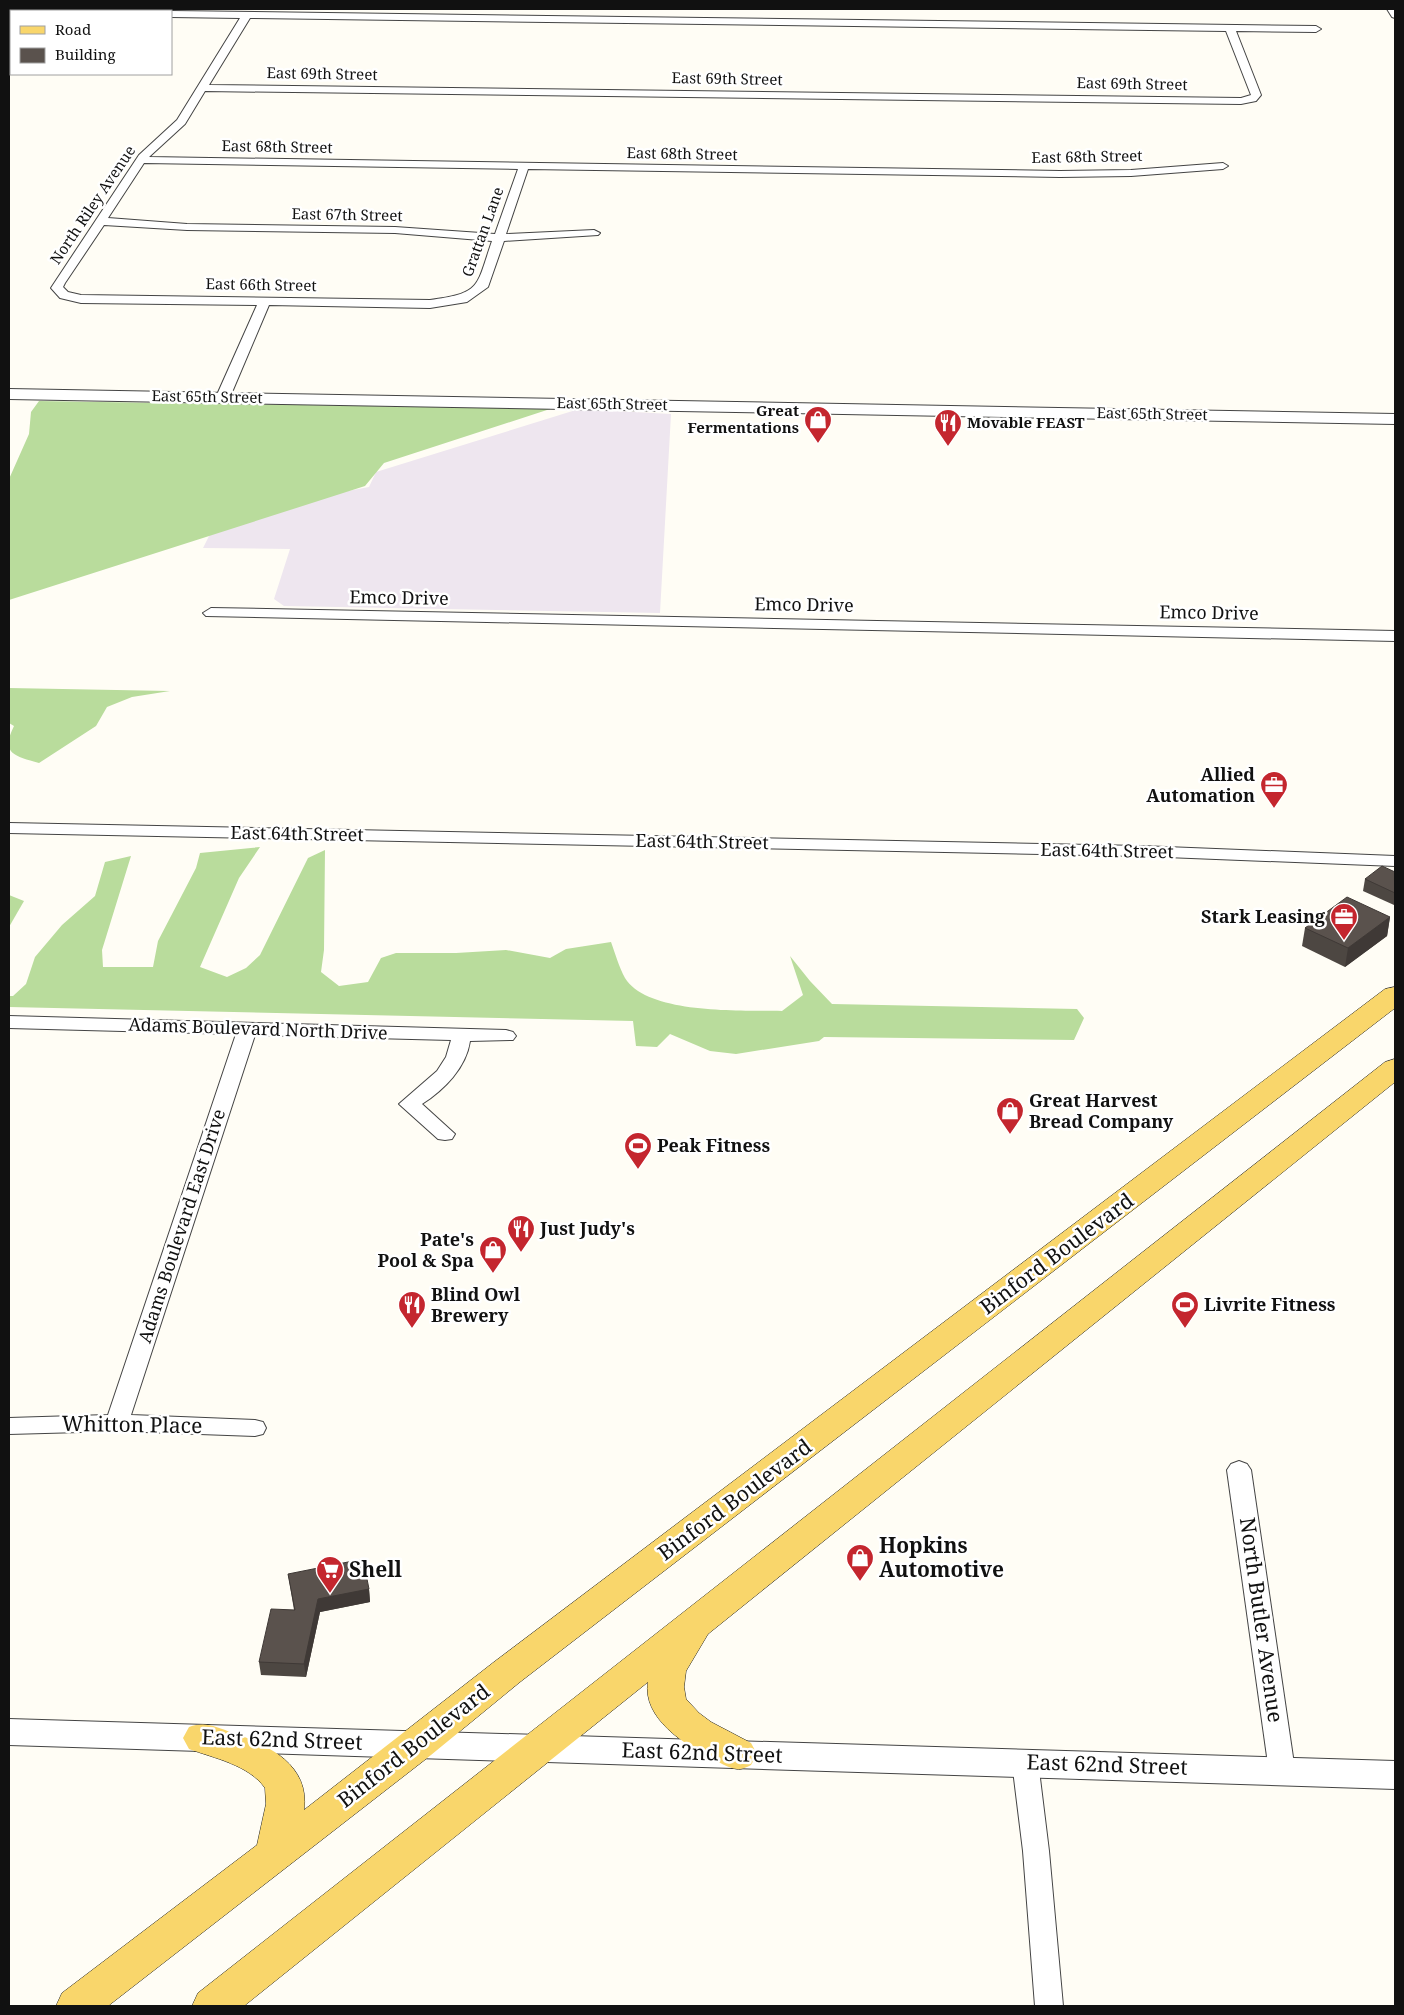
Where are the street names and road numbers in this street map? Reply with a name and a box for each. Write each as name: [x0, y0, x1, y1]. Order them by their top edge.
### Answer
street label: East 69th Street: [266, 62, 378, 84]
street label: East 69th Street: [671, 67, 783, 89]
street label: East 69th Street: [1076, 72, 1188, 94]
street label: East 68th Street: [221, 135, 333, 157]
street label: North Riley Avenue: [45, 141, 139, 268]
street label: East 68th Street: [626, 142, 738, 164]
street label: East 68th Street: [1031, 145, 1143, 167]
street label: Grattan Lane: [457, 184, 508, 279]
street label: East 67th Street: [291, 203, 403, 225]
street label: East 66th Street: [205, 273, 317, 295]
street label: East 65th Street: [151, 385, 263, 407]
street label: East 65th Street: [556, 392, 668, 414]
street label: East 65th Street: [1096, 402, 1208, 424]
street label: Emco Drive: [349, 584, 449, 610]
street label: Emco Drive: [754, 591, 854, 617]
street label: Emco Drive: [1159, 599, 1259, 625]
street label: East 64th Street: [230, 820, 364, 846]
street label: East 64th Street: [635, 828, 769, 854]
street label: East 64th Street: [1040, 837, 1174, 863]
street label: Adams Boulevard North Drive: [128, 1011, 388, 1045]
street label: Adams Boulevard East Drive: [132, 1106, 230, 1346]
street label: Binford Boulevard: [974, 1186, 1139, 1320]
street label: Whitton Place: [62, 1409, 203, 1439]
street label: Binford Boulevard: [652, 1432, 817, 1566]
street label: North Butler Avenue: [1234, 1515, 1290, 1724]
street label: Binford Boulevard: [332, 1677, 495, 1813]
street label: East 62nd Street: [201, 1722, 363, 1756]
street label: East 62nd Street: [621, 1735, 783, 1769]
street label: East 62nd Street: [1026, 1747, 1188, 1781]

